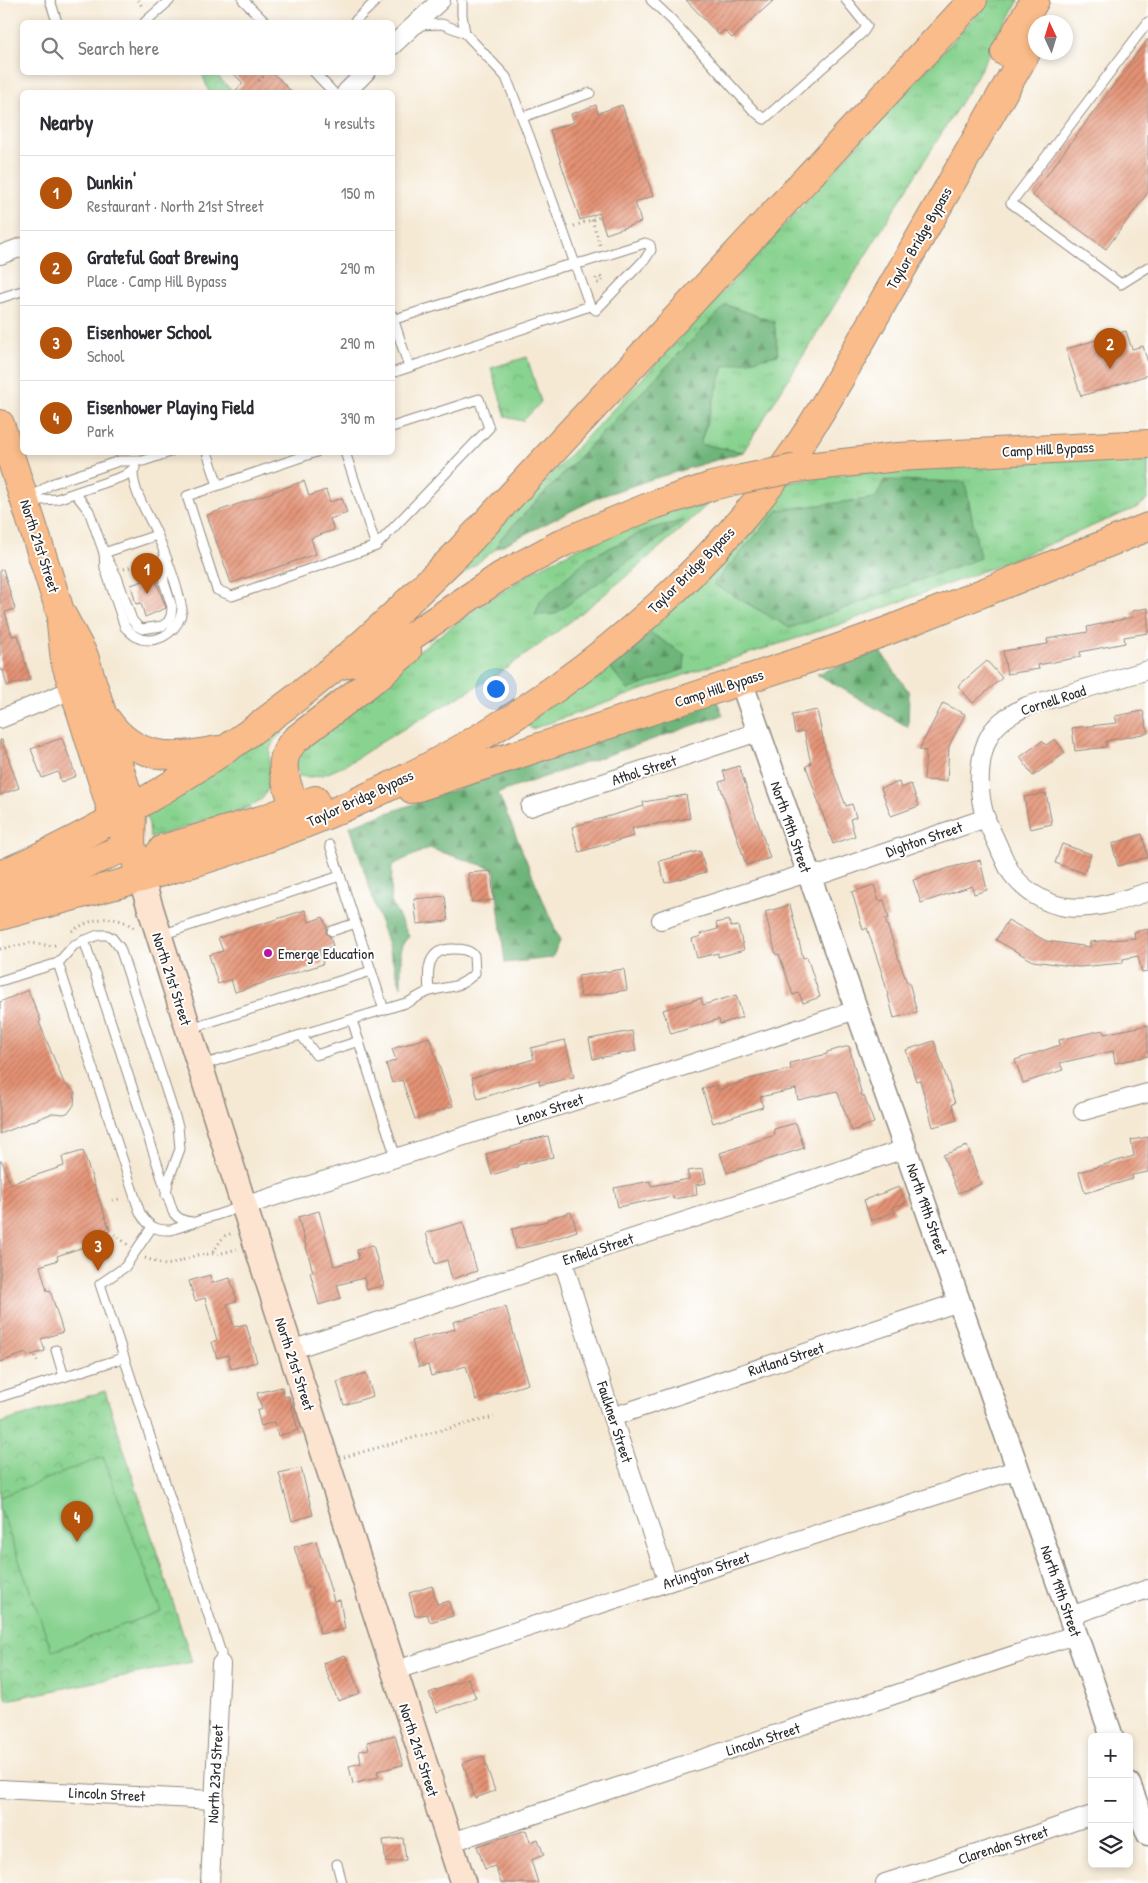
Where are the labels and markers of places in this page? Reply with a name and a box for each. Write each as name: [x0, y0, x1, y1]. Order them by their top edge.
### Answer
pin: 2: [1094, 328, 1126, 369]
pin: 1: [131, 553, 163, 594]
place label: Emerge Education: [278, 943, 374, 964]
marker: Emerge Education: [262, 947, 274, 959]
pin: 3: [82, 1230, 114, 1271]
pin: 4: [61, 1501, 93, 1542]

